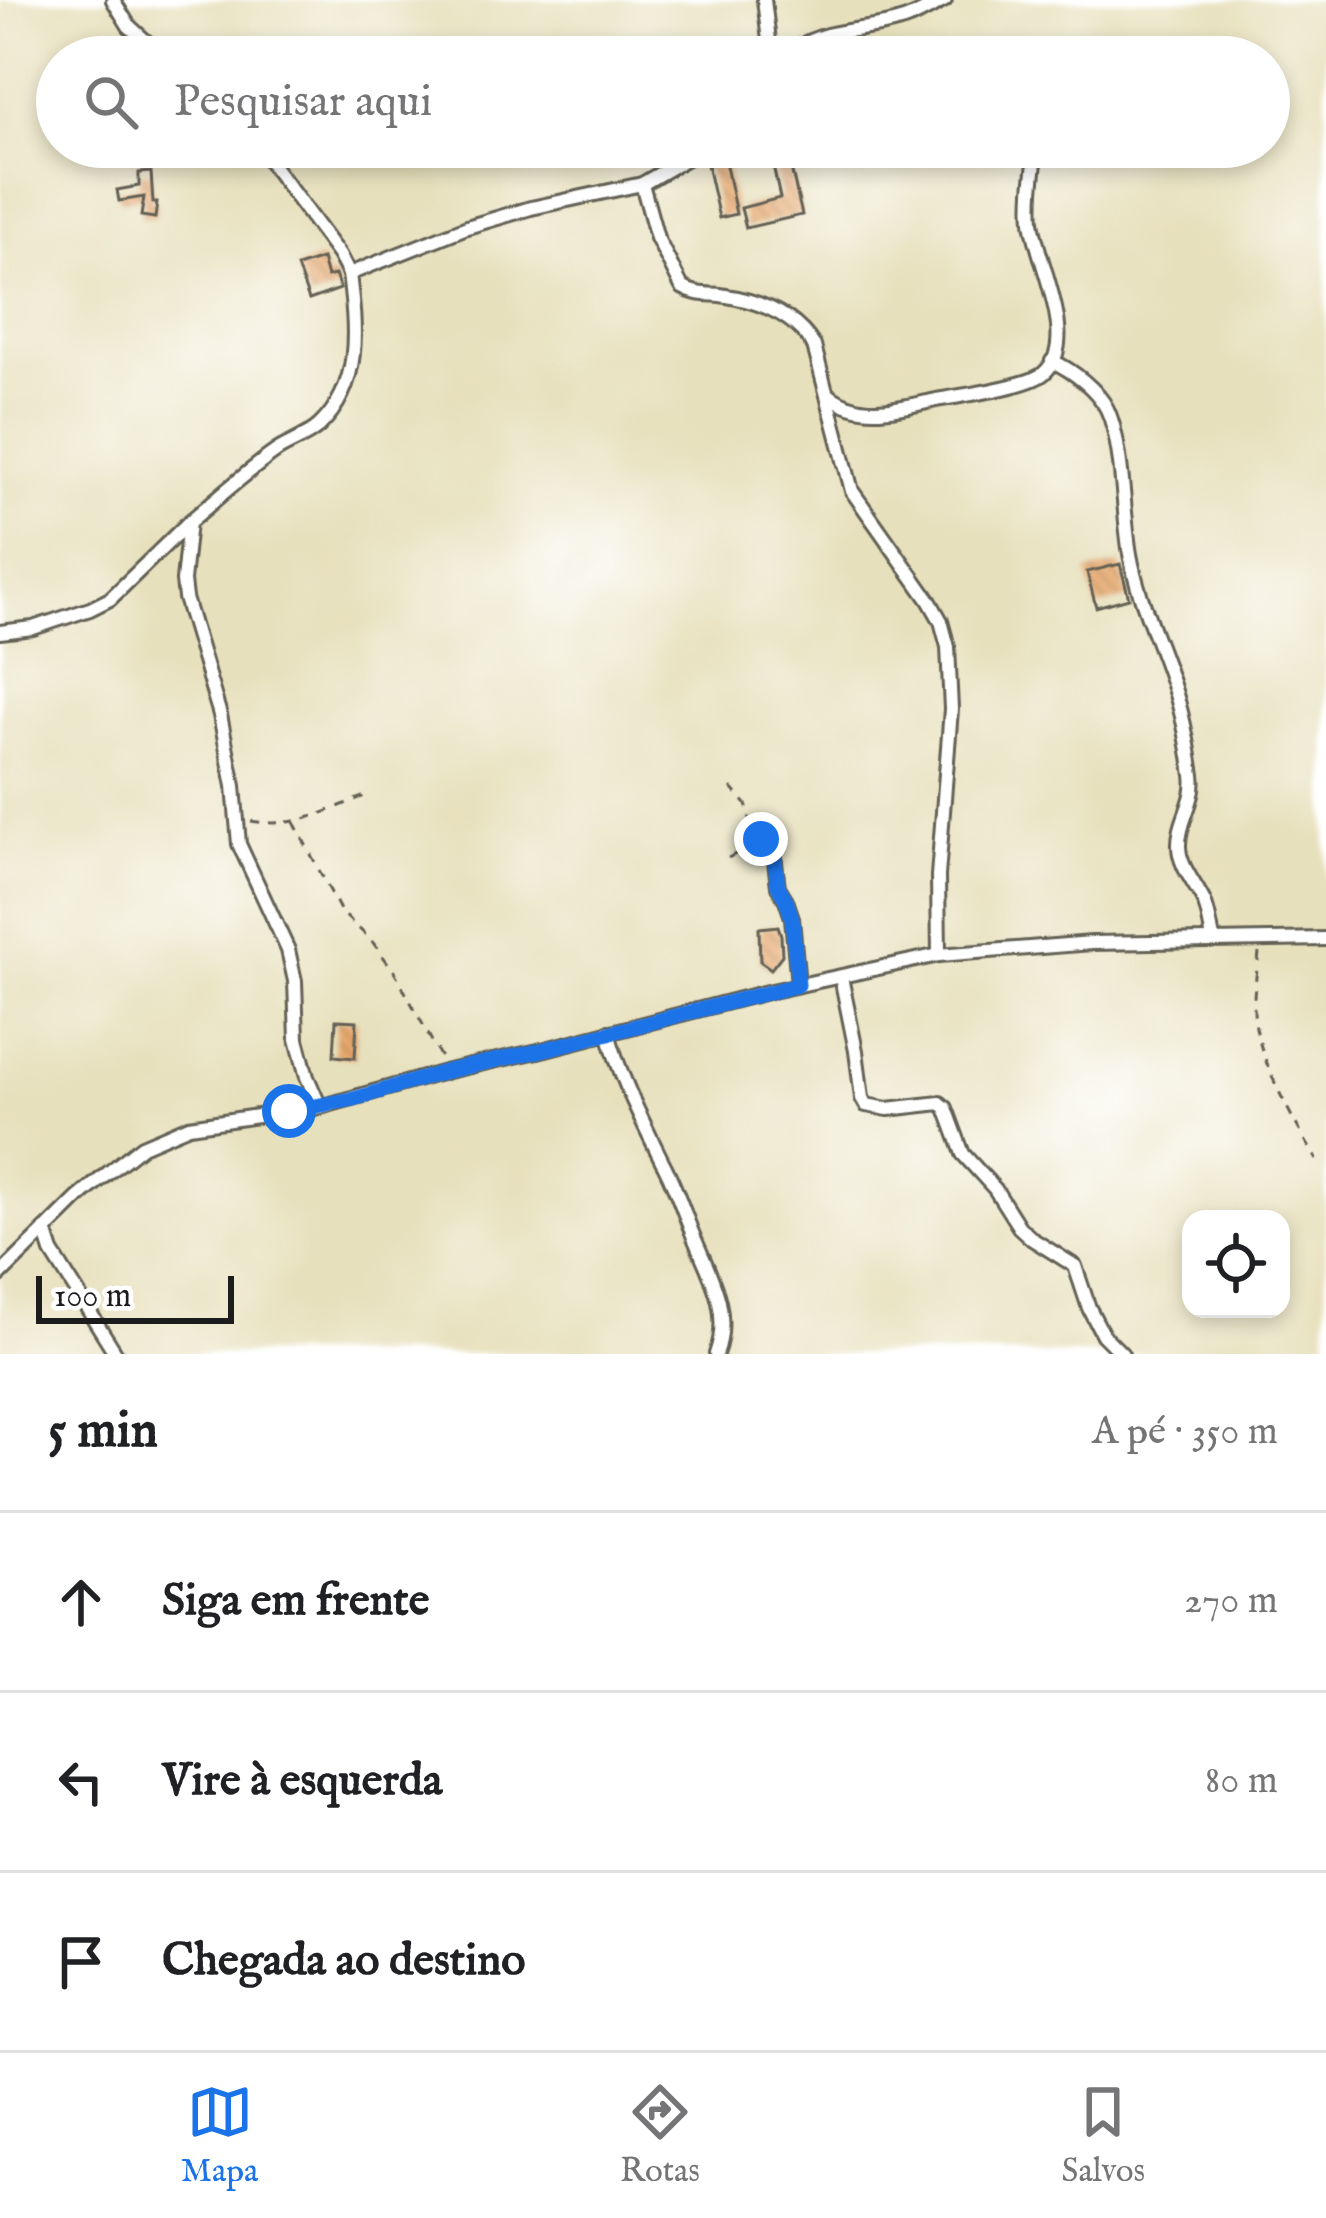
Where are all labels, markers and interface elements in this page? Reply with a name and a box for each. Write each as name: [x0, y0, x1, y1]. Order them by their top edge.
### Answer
search box: [36, 36, 1290, 168]
icon: search: [78, 69, 144, 135]
text: Pesquisar aqui: [174, 74, 432, 131]
route end: [734, 812, 788, 866]
route start: [262, 1084, 316, 1138]
map controls: [1182, 1210, 1290, 1318]
button: locate: [1182, 1210, 1290, 1318]
scale bar: [36, 1270, 234, 1323]
text: 100 m: [54, 1276, 131, 1318]
text: 5 min: [48, 1400, 158, 1465]
text: A pé · 350 m: [1092, 1408, 1278, 1457]
icon: ahead: [48, 1569, 114, 1635]
text: Siga em frente: [162, 1573, 429, 1630]
text: 270 m: [1184, 1577, 1278, 1626]
icon: left: [48, 1749, 114, 1815]
text: Vire à esquerda: [162, 1753, 442, 1810]
text: 80 m: [1205, 1757, 1278, 1806]
icon: arrive: [48, 1929, 114, 1995]
text: Chegada ao destino: [162, 1933, 525, 1990]
tab: Mapa: [181, 2079, 258, 2193]
tab: Rotas: [620, 2079, 700, 2193]
tab: Salvos: [1062, 2079, 1145, 2193]

